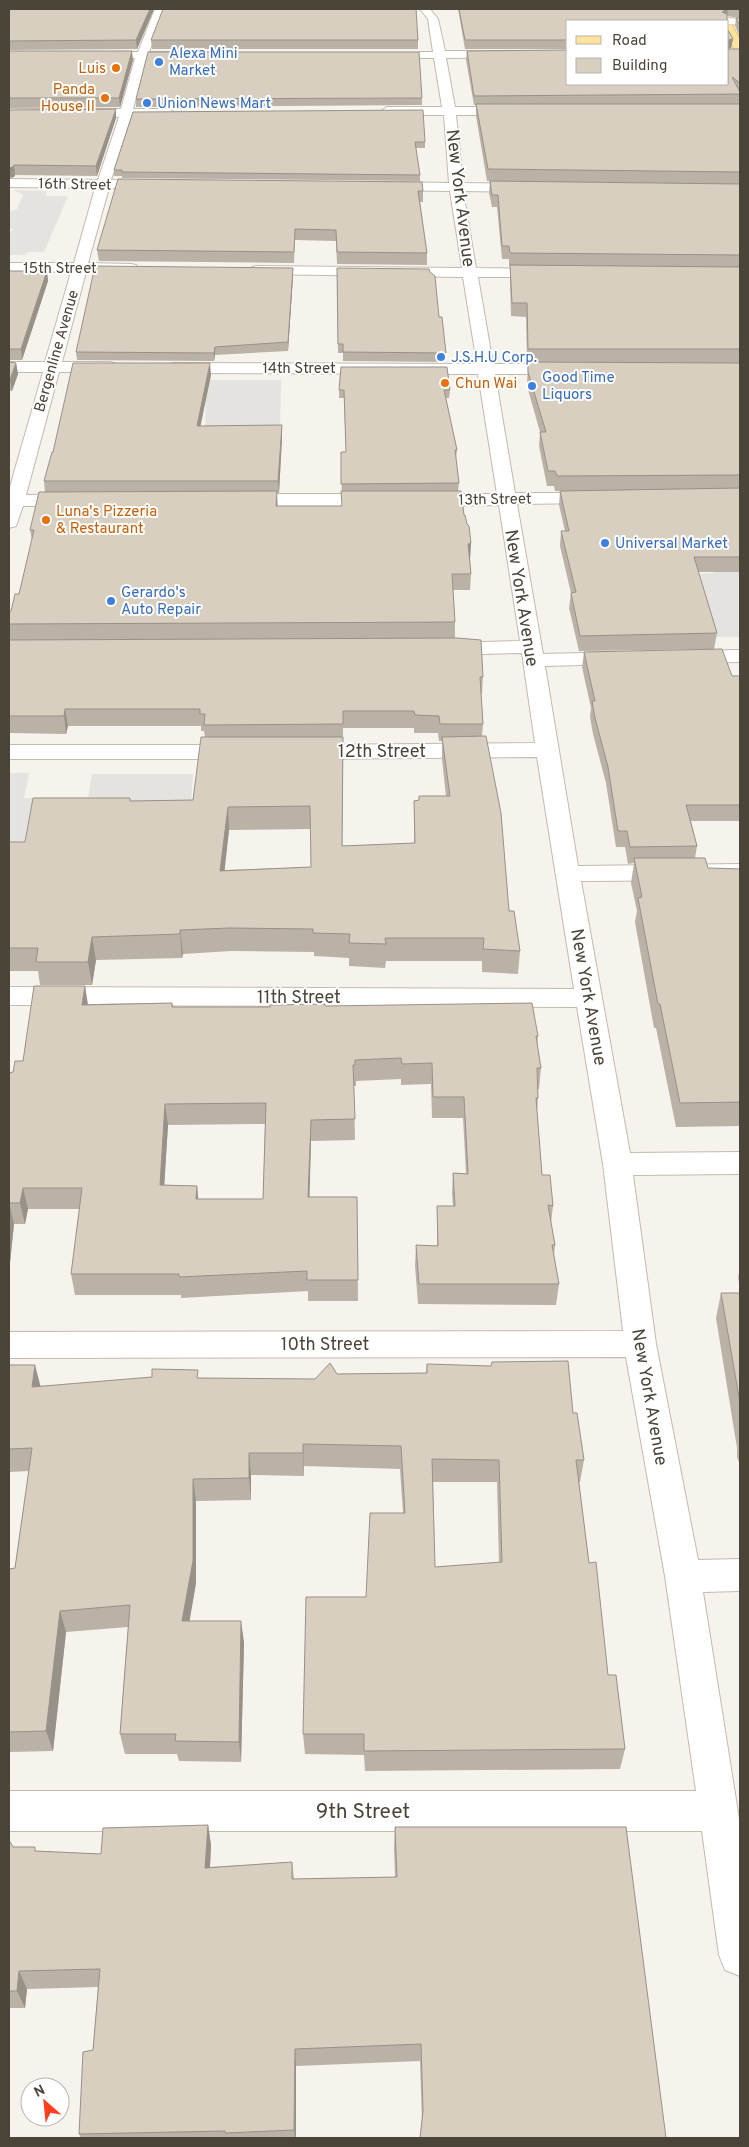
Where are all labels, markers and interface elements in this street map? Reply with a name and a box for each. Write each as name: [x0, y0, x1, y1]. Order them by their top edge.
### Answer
legend: [566, 20, 729, 85]
text: Road: [612, 32, 647, 51]
place label: Alexa Mini Market: [169, 45, 238, 81]
marker: Alexa Mini Market: [153, 56, 165, 68]
text: Building: [612, 57, 667, 76]
place label: Luis: [78, 60, 106, 79]
marker: Luis: [110, 62, 122, 74]
place label: Panda House II: [41, 81, 95, 117]
marker: Panda House II: [99, 92, 111, 104]
place label: Union News Mart: [157, 95, 271, 114]
marker: Union News Mart: [141, 97, 153, 109]
street label: New York Avenue: [440, 128, 479, 268]
street label: 16th Street: [38, 175, 112, 196]
street label: 15th Street: [23, 260, 97, 279]
street label: Bergenline Avenue: [31, 288, 84, 415]
place label: J.S.H.U Corp.: [451, 349, 537, 368]
marker: J.S.H.U Corp.: [435, 351, 447, 363]
street label: 14th Street: [262, 360, 336, 379]
place label: Good Time Liquors: [542, 369, 614, 405]
place label: Chun Wai: [455, 375, 517, 394]
marker: Chun Wai: [439, 377, 451, 389]
marker: Good Time Liquors: [526, 380, 538, 392]
street label: 13th Street: [458, 490, 532, 511]
place label: Luna's Pizzeria & Restaurant: [56, 503, 157, 539]
marker: Luna's Pizzeria & Restaurant: [40, 514, 52, 526]
street label: New York Avenue: [498, 528, 543, 668]
place label: Universal Market: [615, 535, 728, 554]
marker: Universal Market: [599, 537, 611, 549]
place label: Gerardo's Auto Repair: [121, 584, 201, 620]
marker: Gerardo's Auto Repair: [105, 595, 117, 607]
street label: 12th Street: [338, 741, 426, 764]
street label: New York Avenue: [564, 927, 611, 1068]
street label: 11th Street: [257, 987, 341, 1010]
street label: New York Avenue: [625, 1327, 672, 1468]
street label: 10th Street: [281, 1334, 369, 1357]
street label: 9th Street: [316, 1799, 410, 1826]
north arrow: [20, 2077, 70, 2127]
text: N: [31, 2082, 48, 2102]

